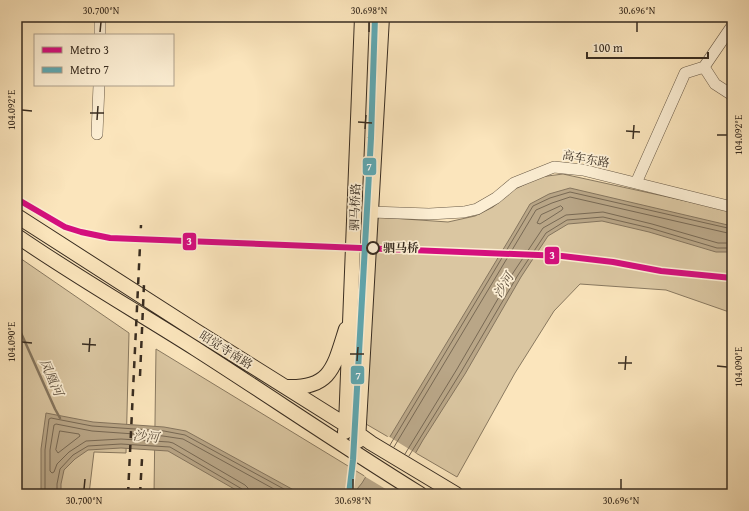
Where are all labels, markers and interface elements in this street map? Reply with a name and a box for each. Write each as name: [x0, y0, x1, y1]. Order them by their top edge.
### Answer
text: 30.700°N: [83, 3, 120, 18]
text: 30.698°N: [351, 3, 388, 18]
text: 30.696°N: [619, 3, 656, 18]
legend: [34, 34, 174, 86]
scale bar: [587, 34, 708, 60]
text: 100 m: [593, 39, 623, 56]
text: Metro 3: [70, 41, 109, 58]
text: Metro 7: [70, 61, 109, 78]
text: 104.092°E: [4, 90, 19, 130]
text: 104.092°E: [731, 115, 746, 155]
street label: 高车东路: [561, 146, 611, 171]
line badge: 7: [362, 157, 377, 176]
text: 7: [366, 158, 372, 174]
street label: 驷马桥路: [345, 183, 364, 231]
line badge: 3: [182, 232, 197, 251]
text: 3: [186, 233, 192, 249]
place label: 驷马桥: [383, 239, 419, 256]
marker: 驷马桥: [366, 241, 380, 255]
line badge: 3: [544, 246, 560, 265]
text: 3: [549, 247, 555, 263]
water label: 沙河: [489, 268, 519, 301]
text: 104.090°E: [4, 322, 19, 362]
street label: 昭觉寺南路: [196, 326, 256, 373]
text: 104.090°E: [731, 347, 746, 387]
water label: 凤凰河: [35, 356, 69, 401]
line badge: 7: [350, 365, 365, 385]
text: 7: [355, 367, 361, 383]
water label: 沙河: [132, 426, 162, 447]
text: 30.700°N: [66, 493, 103, 508]
text: 30.698°N: [335, 493, 372, 508]
text: 30.696°N: [603, 493, 640, 508]

